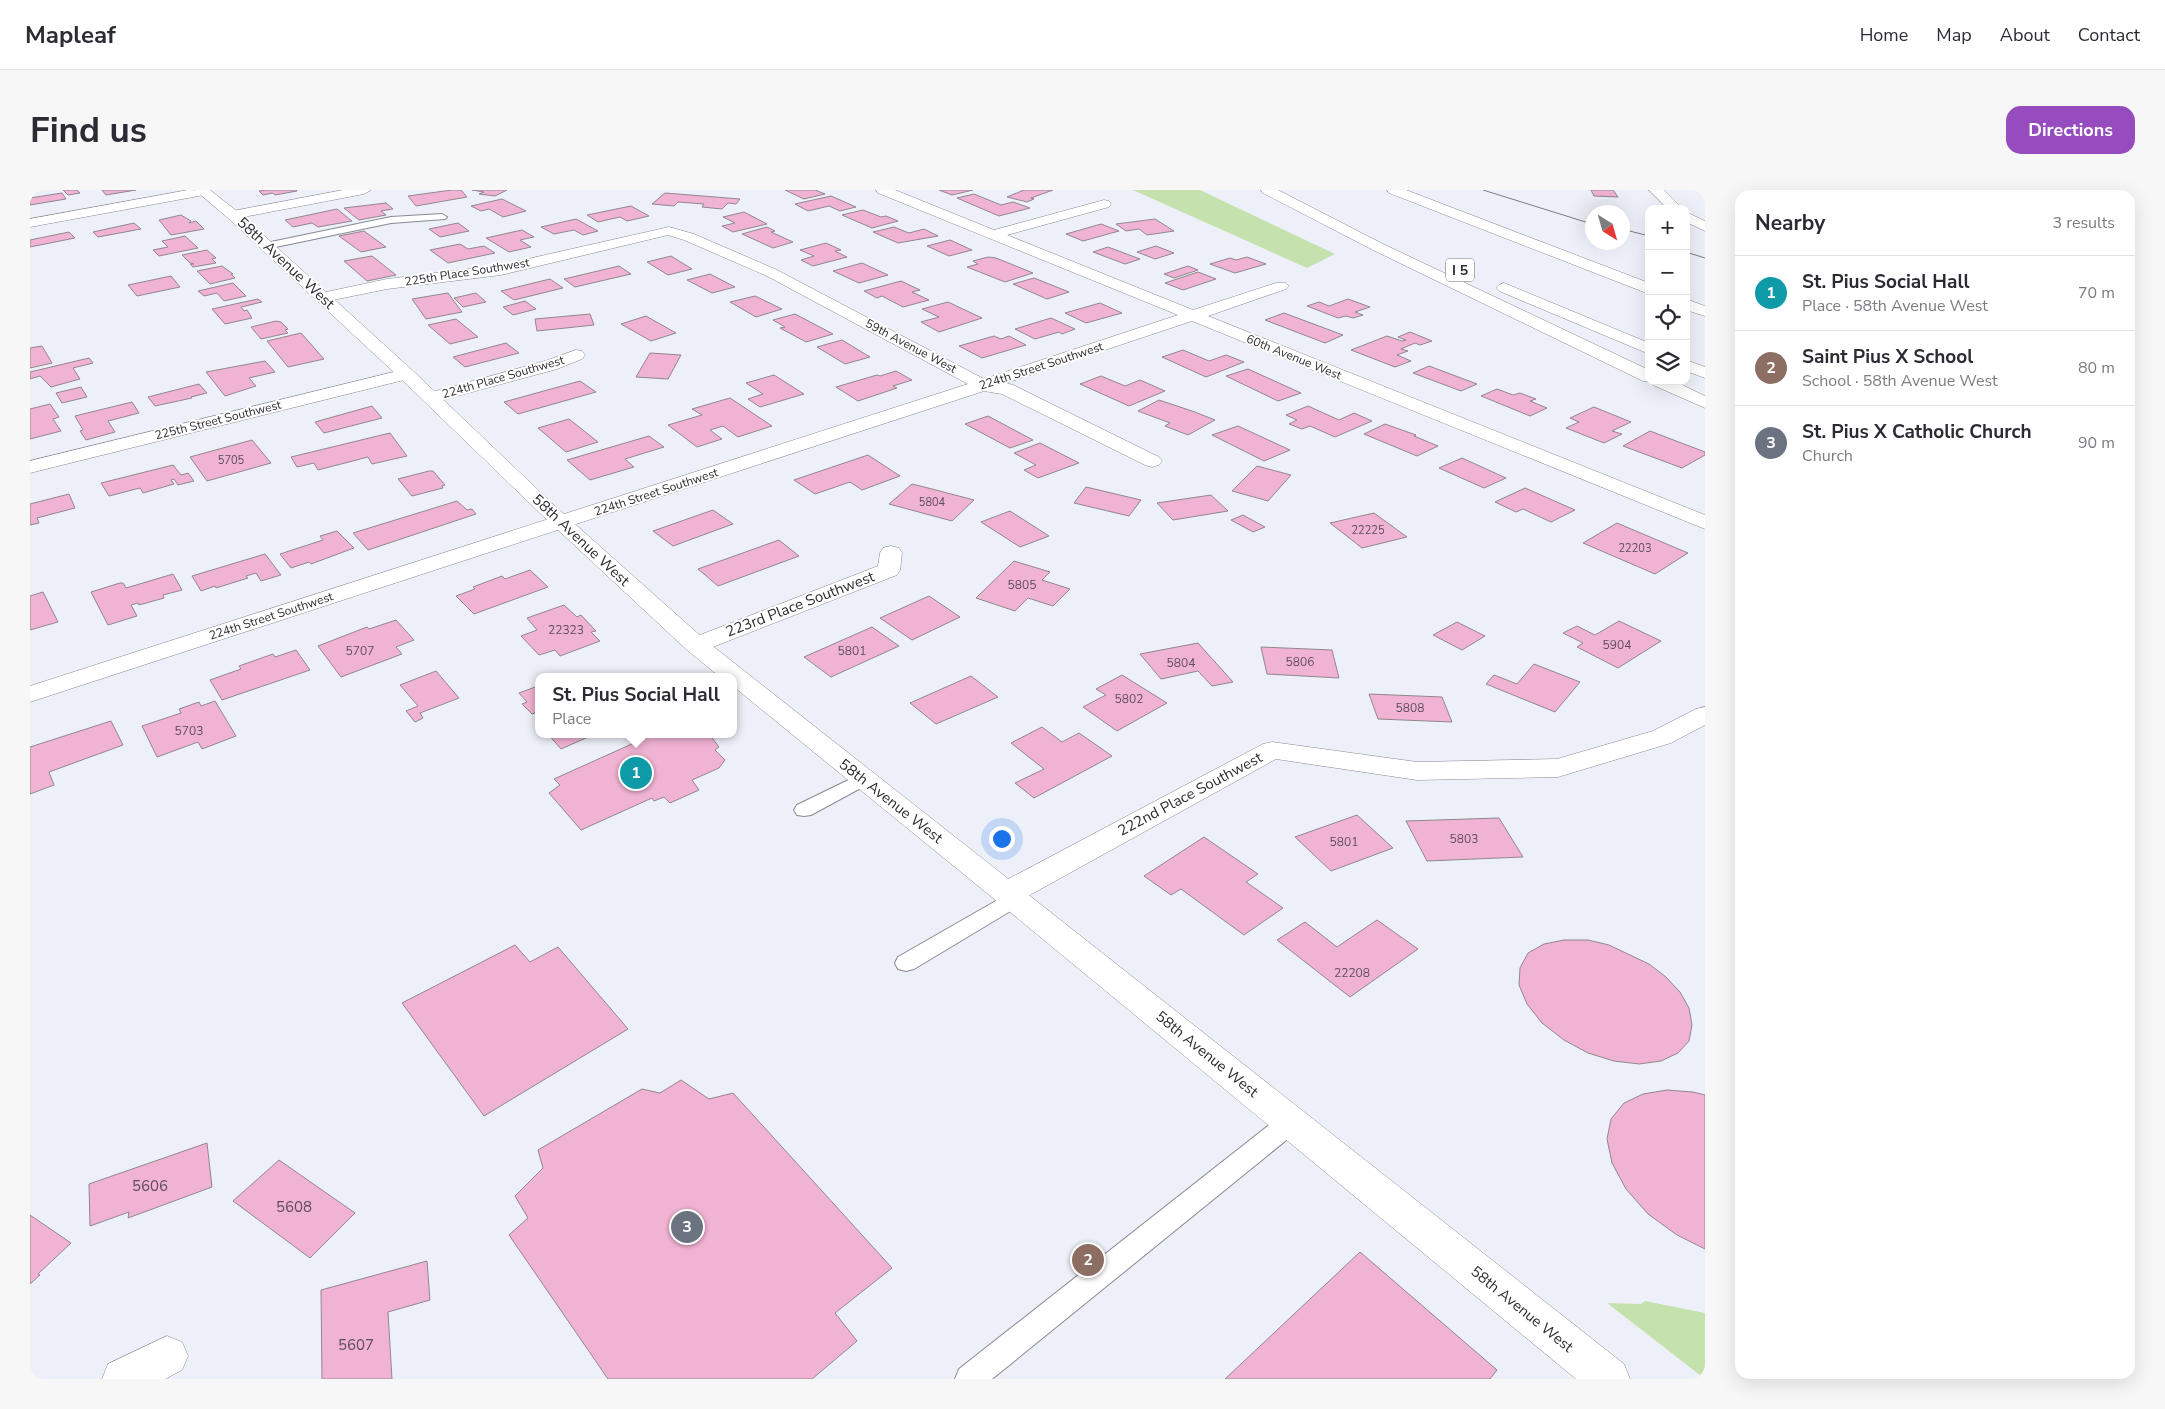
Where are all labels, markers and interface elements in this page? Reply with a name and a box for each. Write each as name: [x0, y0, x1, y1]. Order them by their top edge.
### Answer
text: Mapleaf: [25, 19, 116, 51]
text: Home: [1860, 23, 1908, 47]
text: Map: [1936, 23, 1972, 47]
text: About: [2000, 23, 2050, 47]
text: Contact: [2078, 23, 2140, 47]
button: Directions: [2006, 106, 2135, 154]
text: Find us: [30, 107, 147, 154]
north arrow: [1585, 205, 1630, 250]
map controls: [1645, 205, 1690, 385]
button: +: [1645, 205, 1690, 250]
text: Nearby: [1755, 209, 1825, 237]
text: 3 results: [2053, 212, 2115, 234]
street label: 58th Avenue West: [233, 213, 340, 314]
button: −: [1645, 250, 1690, 295]
street label: 225th Place Southwest: [403, 254, 531, 290]
road number: I 5: [1446, 258, 1474, 282]
text: St. Pius Social Hall: [1802, 269, 1970, 295]
text: 1: [1766, 282, 1776, 304]
text: 70 m: [2078, 282, 2115, 304]
button: locate: [1645, 295, 1690, 340]
text: Place · 58th Avenue West: [1802, 295, 1988, 317]
street label: 59th Avenue West: [863, 315, 960, 377]
street label: 60th Avenue West: [1244, 331, 1345, 384]
street label: 224th Street Southwest: [977, 338, 1106, 394]
button: layers: [1645, 340, 1690, 385]
text: Saint Pius X School: [1802, 344, 1973, 370]
street label: 224th Place Southwest: [440, 352, 567, 402]
text: 2: [1766, 357, 1776, 379]
text: 80 m: [2078, 357, 2115, 379]
text: School · 58th Avenue West: [1802, 370, 1998, 392]
street label: 225th Street Southwest: [153, 396, 284, 443]
text: St. Pius X Catholic Church: [1802, 419, 2032, 445]
text: 3: [1766, 432, 1776, 454]
text: 90 m: [2078, 432, 2115, 454]
text: Church: [1802, 445, 1853, 467]
house number: 5705: [218, 453, 245, 468]
street label: 224th Street Southwest: [592, 464, 721, 520]
street label: 58th Avenue West: [528, 490, 635, 591]
house number: 5804: [919, 495, 946, 510]
house number: 22225: [1352, 523, 1385, 538]
house number: 22203: [1619, 541, 1652, 556]
street label: 223rd Place Southwest: [723, 566, 878, 642]
house number: 5805: [1008, 577, 1036, 593]
street label: 224th Street Southwest: [207, 588, 336, 644]
house number: 22323: [548, 622, 584, 638]
house number: 5904: [1603, 637, 1631, 653]
house number: 5707: [346, 643, 374, 659]
house number: 5801: [838, 643, 866, 659]
house number: 5806: [1286, 654, 1314, 670]
house number: 5804: [1167, 655, 1195, 671]
popup: [535, 673, 737, 738]
text: St. Pius Social Hall: [552, 682, 720, 708]
house number: 5802: [1115, 691, 1143, 707]
house number: 5808: [1396, 700, 1424, 716]
text: Place: [552, 708, 591, 730]
house number: 5703: [175, 723, 203, 739]
street label: 222nd Place Southwest: [1114, 747, 1267, 841]
pin: 1: [620, 754, 652, 792]
street label: 58th Avenue West: [835, 754, 948, 848]
your location: [989, 826, 1015, 852]
house number: 5803: [1450, 831, 1478, 847]
house number: 5801: [1330, 834, 1358, 850]
house number: 22208: [1334, 965, 1370, 981]
street label: 58th Avenue West: [1152, 1006, 1263, 1102]
house number: 5606: [132, 1176, 168, 1196]
house number: 5608: [276, 1197, 312, 1217]
pin: 3: [671, 1208, 703, 1246]
pin: 2: [1072, 1241, 1104, 1279]
street label: 58th Avenue West: [1467, 1261, 1578, 1357]
house number: 5607: [338, 1335, 374, 1355]

